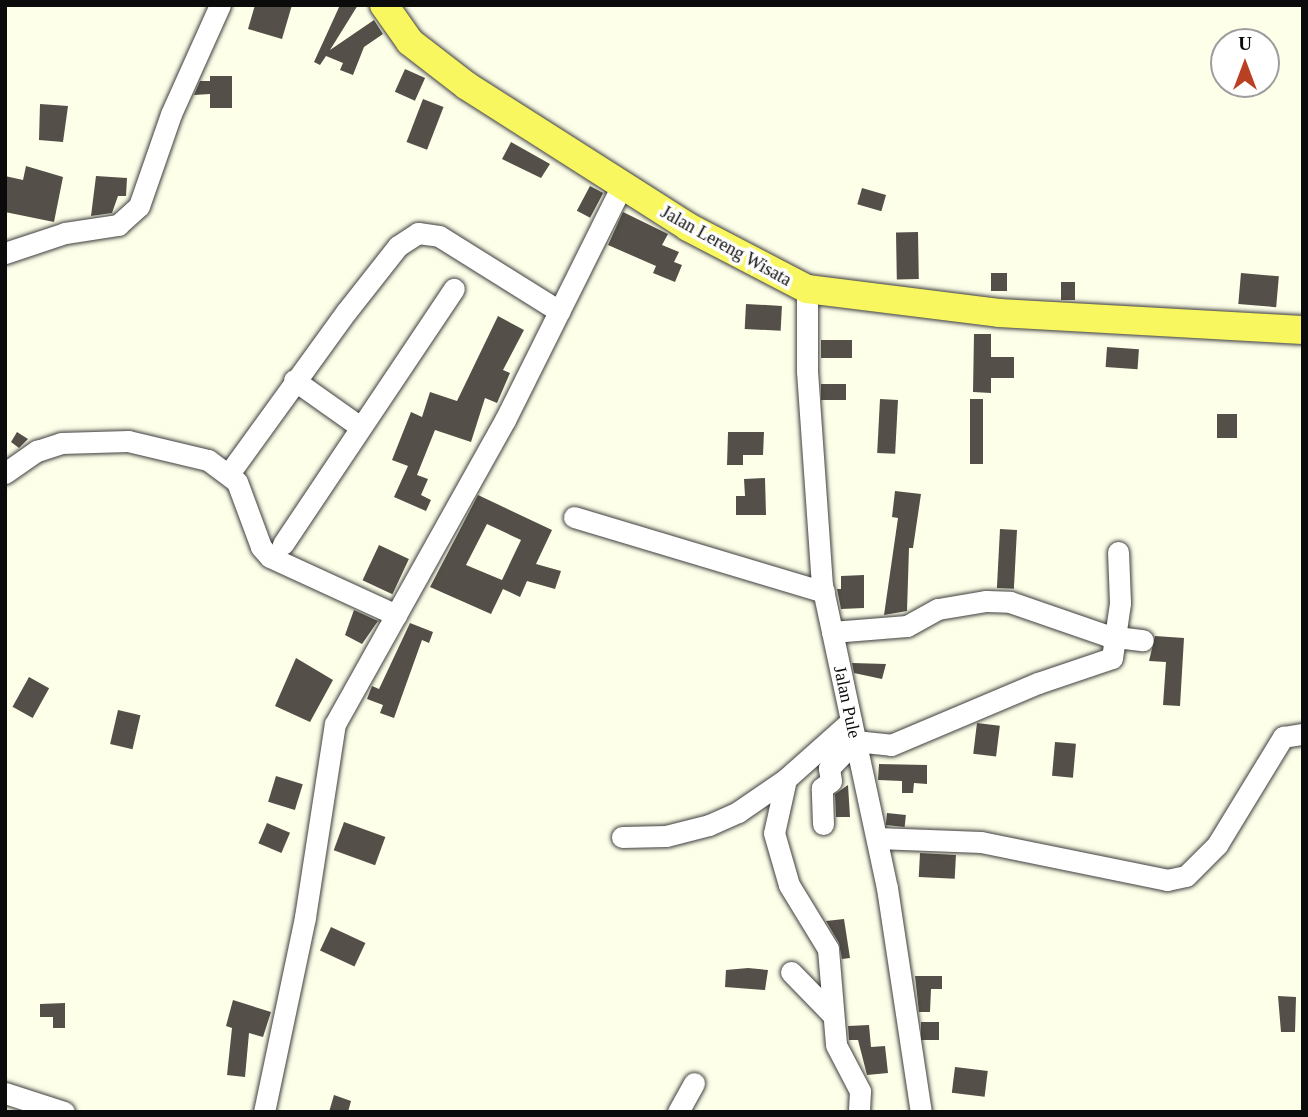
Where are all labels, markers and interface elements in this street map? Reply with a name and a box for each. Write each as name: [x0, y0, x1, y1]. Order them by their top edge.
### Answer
north arrow: [1210, 28, 1280, 98]
text: U: [1238, 33, 1252, 54]
street label: Jalan Lereng Wisata: [657, 201, 795, 291]
street label: Jalan Pule: [829, 664, 865, 740]

